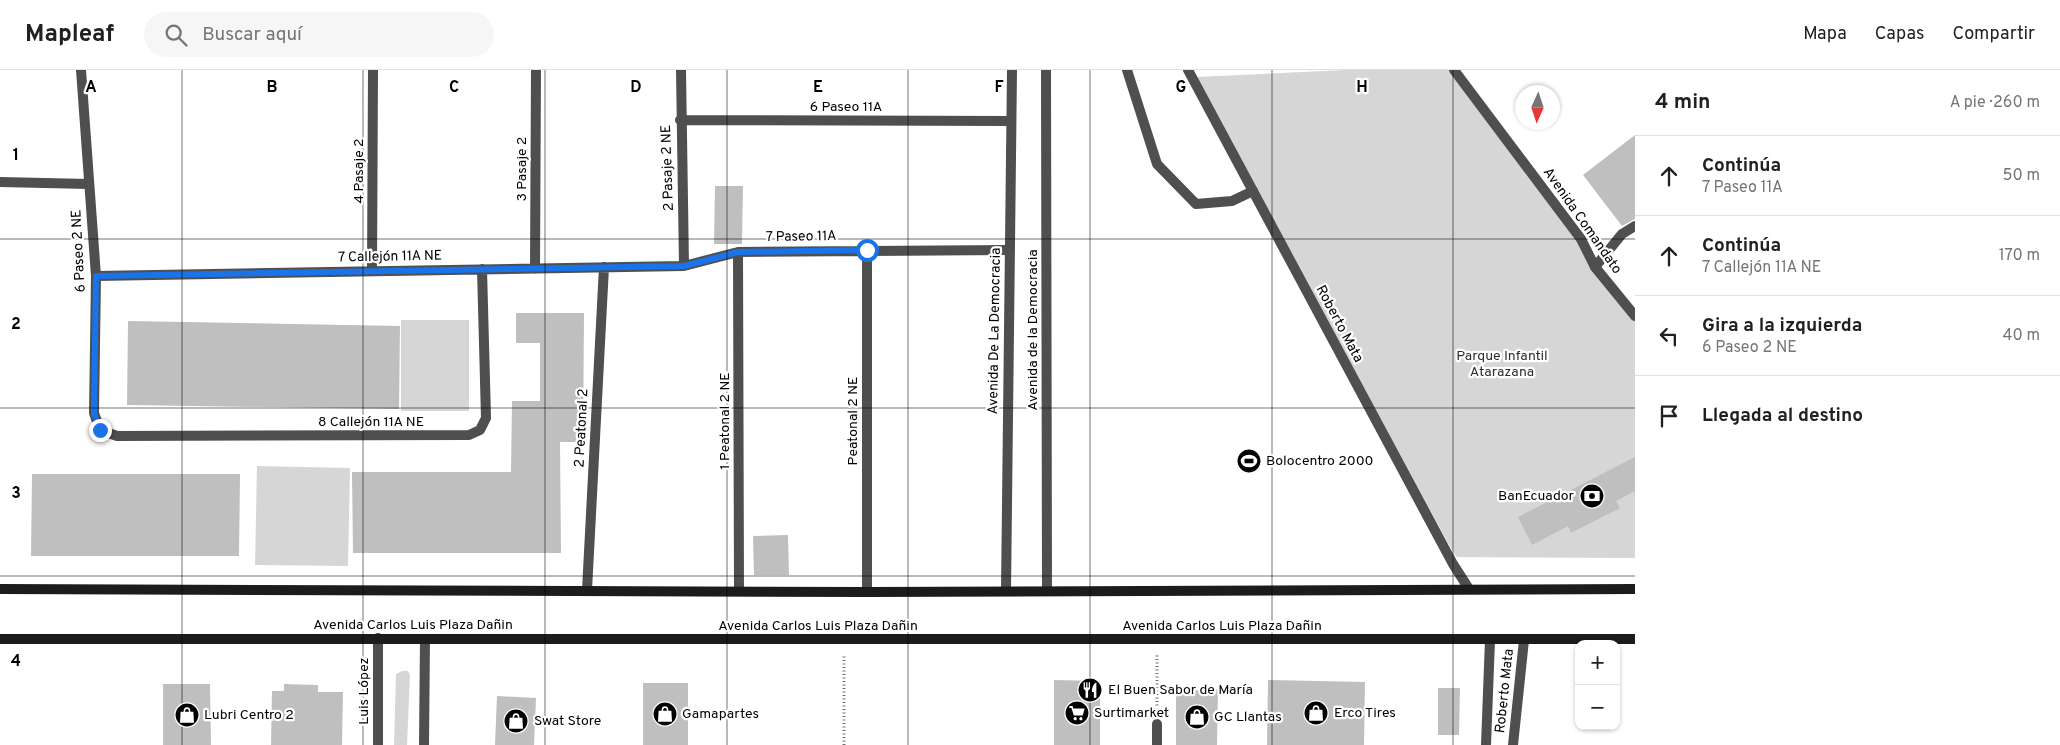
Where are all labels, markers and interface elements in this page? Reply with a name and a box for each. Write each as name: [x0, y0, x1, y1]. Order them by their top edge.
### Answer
search box: [144, 12, 494, 57]
text: Mapleaf: [25, 20, 114, 50]
icon: search: [162, 21, 190, 49]
text: Buscar aquí: [202, 23, 302, 47]
text: Mapa: [1803, 23, 1847, 46]
text: Capas: [1875, 23, 1924, 46]
text: Compartir: [1952, 23, 2035, 46]
text: A: [85, 78, 97, 98]
text: B: [266, 78, 278, 98]
text: C: [449, 78, 459, 98]
text: D: [630, 78, 642, 98]
text: E: [813, 78, 823, 98]
text: F: [994, 78, 1004, 98]
text: G: [1176, 78, 1186, 98]
text: H: [1356, 78, 1368, 98]
north arrow: [1515, 85, 1560, 130]
text: 4 min: [1655, 89, 1711, 116]
text: A pie · 260 m: [1950, 93, 2040, 113]
street label: 6 Paseo 11A: [810, 99, 882, 116]
street label: 2 Pasaje 2 NE: [658, 125, 678, 211]
street label: 3 Pasaje 2: [514, 137, 531, 201]
street label: 4 Pasaje 2: [351, 138, 368, 204]
text: 1: [13, 146, 19, 166]
text: Continúa: [1702, 154, 1781, 178]
icon: ahead: [1655, 162, 1683, 190]
street label: Avenida Comandato: [1539, 165, 1625, 278]
text: 50 m: [2003, 166, 2040, 186]
text: 7 Paseo 11A: [1702, 178, 1783, 198]
street label: 6 Paseo 2 NE: [68, 209, 90, 293]
street label: 7 Paseo 11A: [765, 228, 837, 246]
text: Continúa: [1702, 234, 1781, 258]
route start: [856, 239, 879, 262]
icon: ahead: [1655, 242, 1683, 270]
text: 170 m: [1999, 246, 2040, 266]
street label: Avenida De La Democracia: [985, 247, 1005, 415]
street label: 7 Callejón 11A NE: [338, 248, 442, 266]
street label: Avenida de la Democracia: [1025, 249, 1042, 411]
text: 7 Callejón 11A NE: [1702, 258, 1821, 278]
street label: Roberto Mata: [1312, 283, 1366, 365]
text: Gira a la izquierda: [1702, 314, 1862, 338]
text: 2: [11, 315, 21, 335]
icon: left: [1655, 322, 1683, 350]
text: 40 m: [2002, 326, 2040, 346]
text: 6 Paseo 2 NE: [1702, 338, 1797, 358]
park label: Parque Infantil Atarazana: [1456, 348, 1548, 381]
street label: 1 Peatonal 2 NE: [717, 372, 734, 470]
street label: Peatonal 2 NE: [845, 377, 862, 465]
street label: 2 Peatonal 2: [571, 388, 593, 468]
icon: arrive: [1655, 402, 1683, 430]
text: Llegada al destino: [1702, 404, 1863, 428]
street label: 8 Callejón 11A NE: [318, 414, 424, 431]
route end: [89, 419, 112, 442]
sports icon: Bolocentro 2000: [1236, 448, 1262, 474]
place label: Bolocentro 2000: [1266, 453, 1374, 470]
bank icon: BanEcuador: [1579, 483, 1605, 509]
text: 3: [11, 484, 21, 504]
place label: BanEcuador: [1498, 488, 1575, 505]
street label: Avenida Carlos Luis Plaza Dañin: [313, 617, 513, 634]
street label: Avenida Carlos Luis Plaza Dañin: [718, 618, 918, 635]
street label: Avenida Carlos Luis Plaza Dañin: [1122, 618, 1322, 635]
map controls: [1575, 640, 1620, 730]
button: +: [1575, 640, 1620, 685]
street label: Roberto Mata: [1492, 648, 1518, 734]
text: 4: [11, 652, 21, 672]
street label: Luis López: [356, 657, 373, 725]
restaurant icon: El Buen Sabor de María: [1077, 677, 1103, 703]
place label: El Buen Sabor de María: [1108, 682, 1253, 699]
button: −: [1575, 685, 1620, 730]
supermarket icon: Surtimarket: [1064, 700, 1090, 726]
shop icon: Erco Tires: [1303, 700, 1329, 726]
shop icon: Gamapartes: [652, 701, 678, 727]
shop icon: Lubri Centro 2: [174, 702, 200, 728]
shop icon: GC Llantas: [1184, 704, 1210, 730]
place label: Surtimarket: [1094, 705, 1169, 722]
place label: Erco Tires: [1334, 705, 1396, 722]
place label: Gamapartes: [682, 706, 759, 723]
place label: Lubri Centro 2: [204, 707, 294, 724]
shop icon: Swat Store: [503, 708, 529, 734]
place label: GC Llantas: [1214, 709, 1282, 726]
place label: Swat Store: [534, 713, 601, 730]

